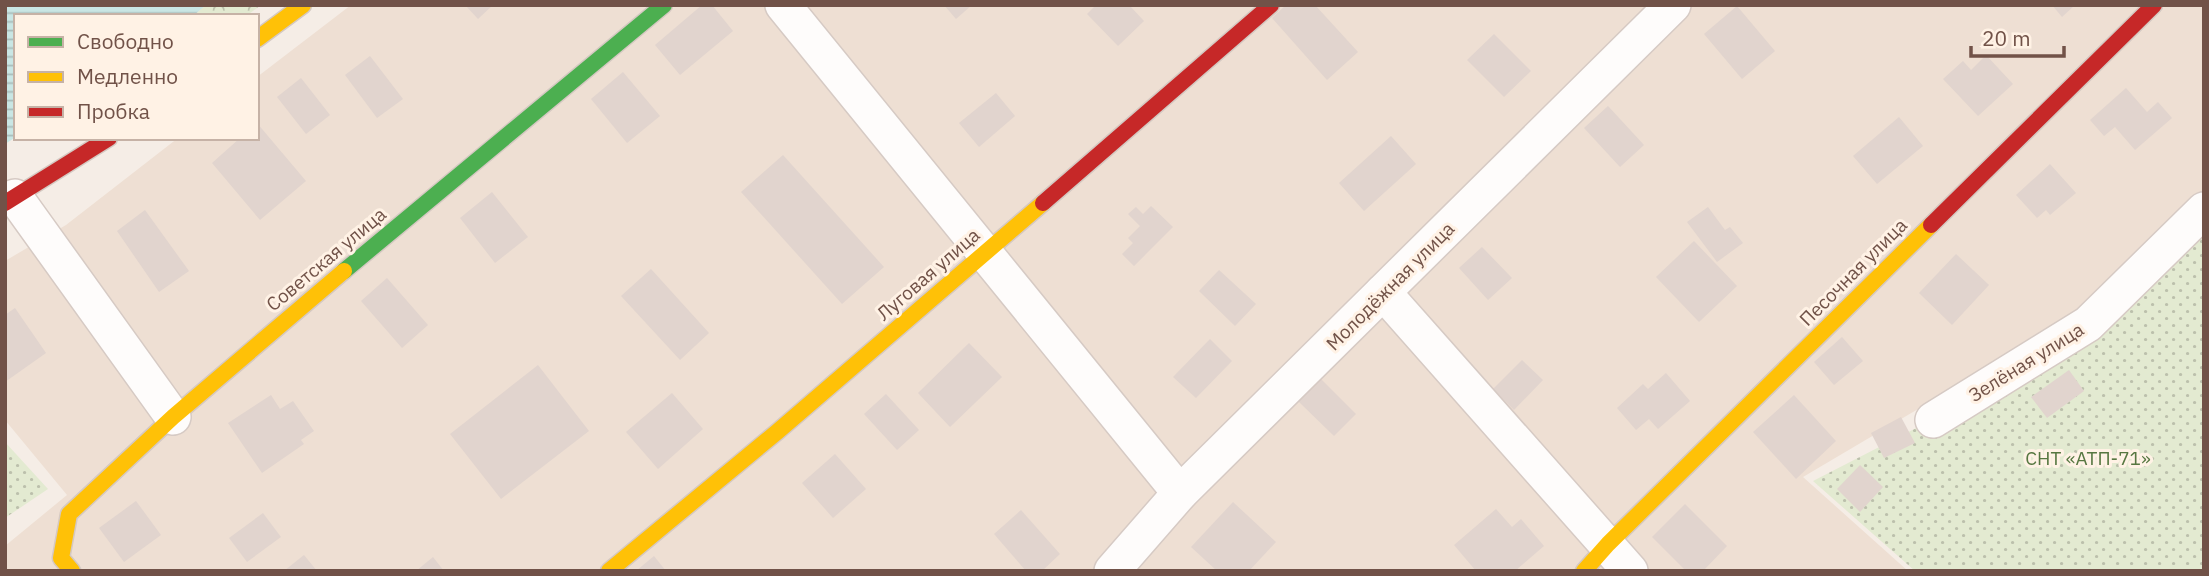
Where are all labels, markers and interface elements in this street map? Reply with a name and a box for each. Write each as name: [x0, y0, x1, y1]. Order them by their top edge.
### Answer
legend: [14, 14, 259, 140]
scale bar: [1971, 14, 2064, 58]
text: 20 m: [1982, 24, 2031, 52]
text: Свободно: [77, 27, 174, 55]
text: Медленно: [77, 62, 178, 90]
text: Пробка: [77, 97, 150, 125]
street label: Советская улица: [261, 202, 391, 316]
street label: Песочная улица: [1794, 213, 1912, 331]
street label: Молодёжная улица: [1321, 217, 1459, 355]
street label: Луговая улица: [871, 223, 985, 325]
street label: Зелёная улица: [1964, 317, 2088, 407]
park label: СНТ «АТП-71»: [2025, 446, 2151, 470]

